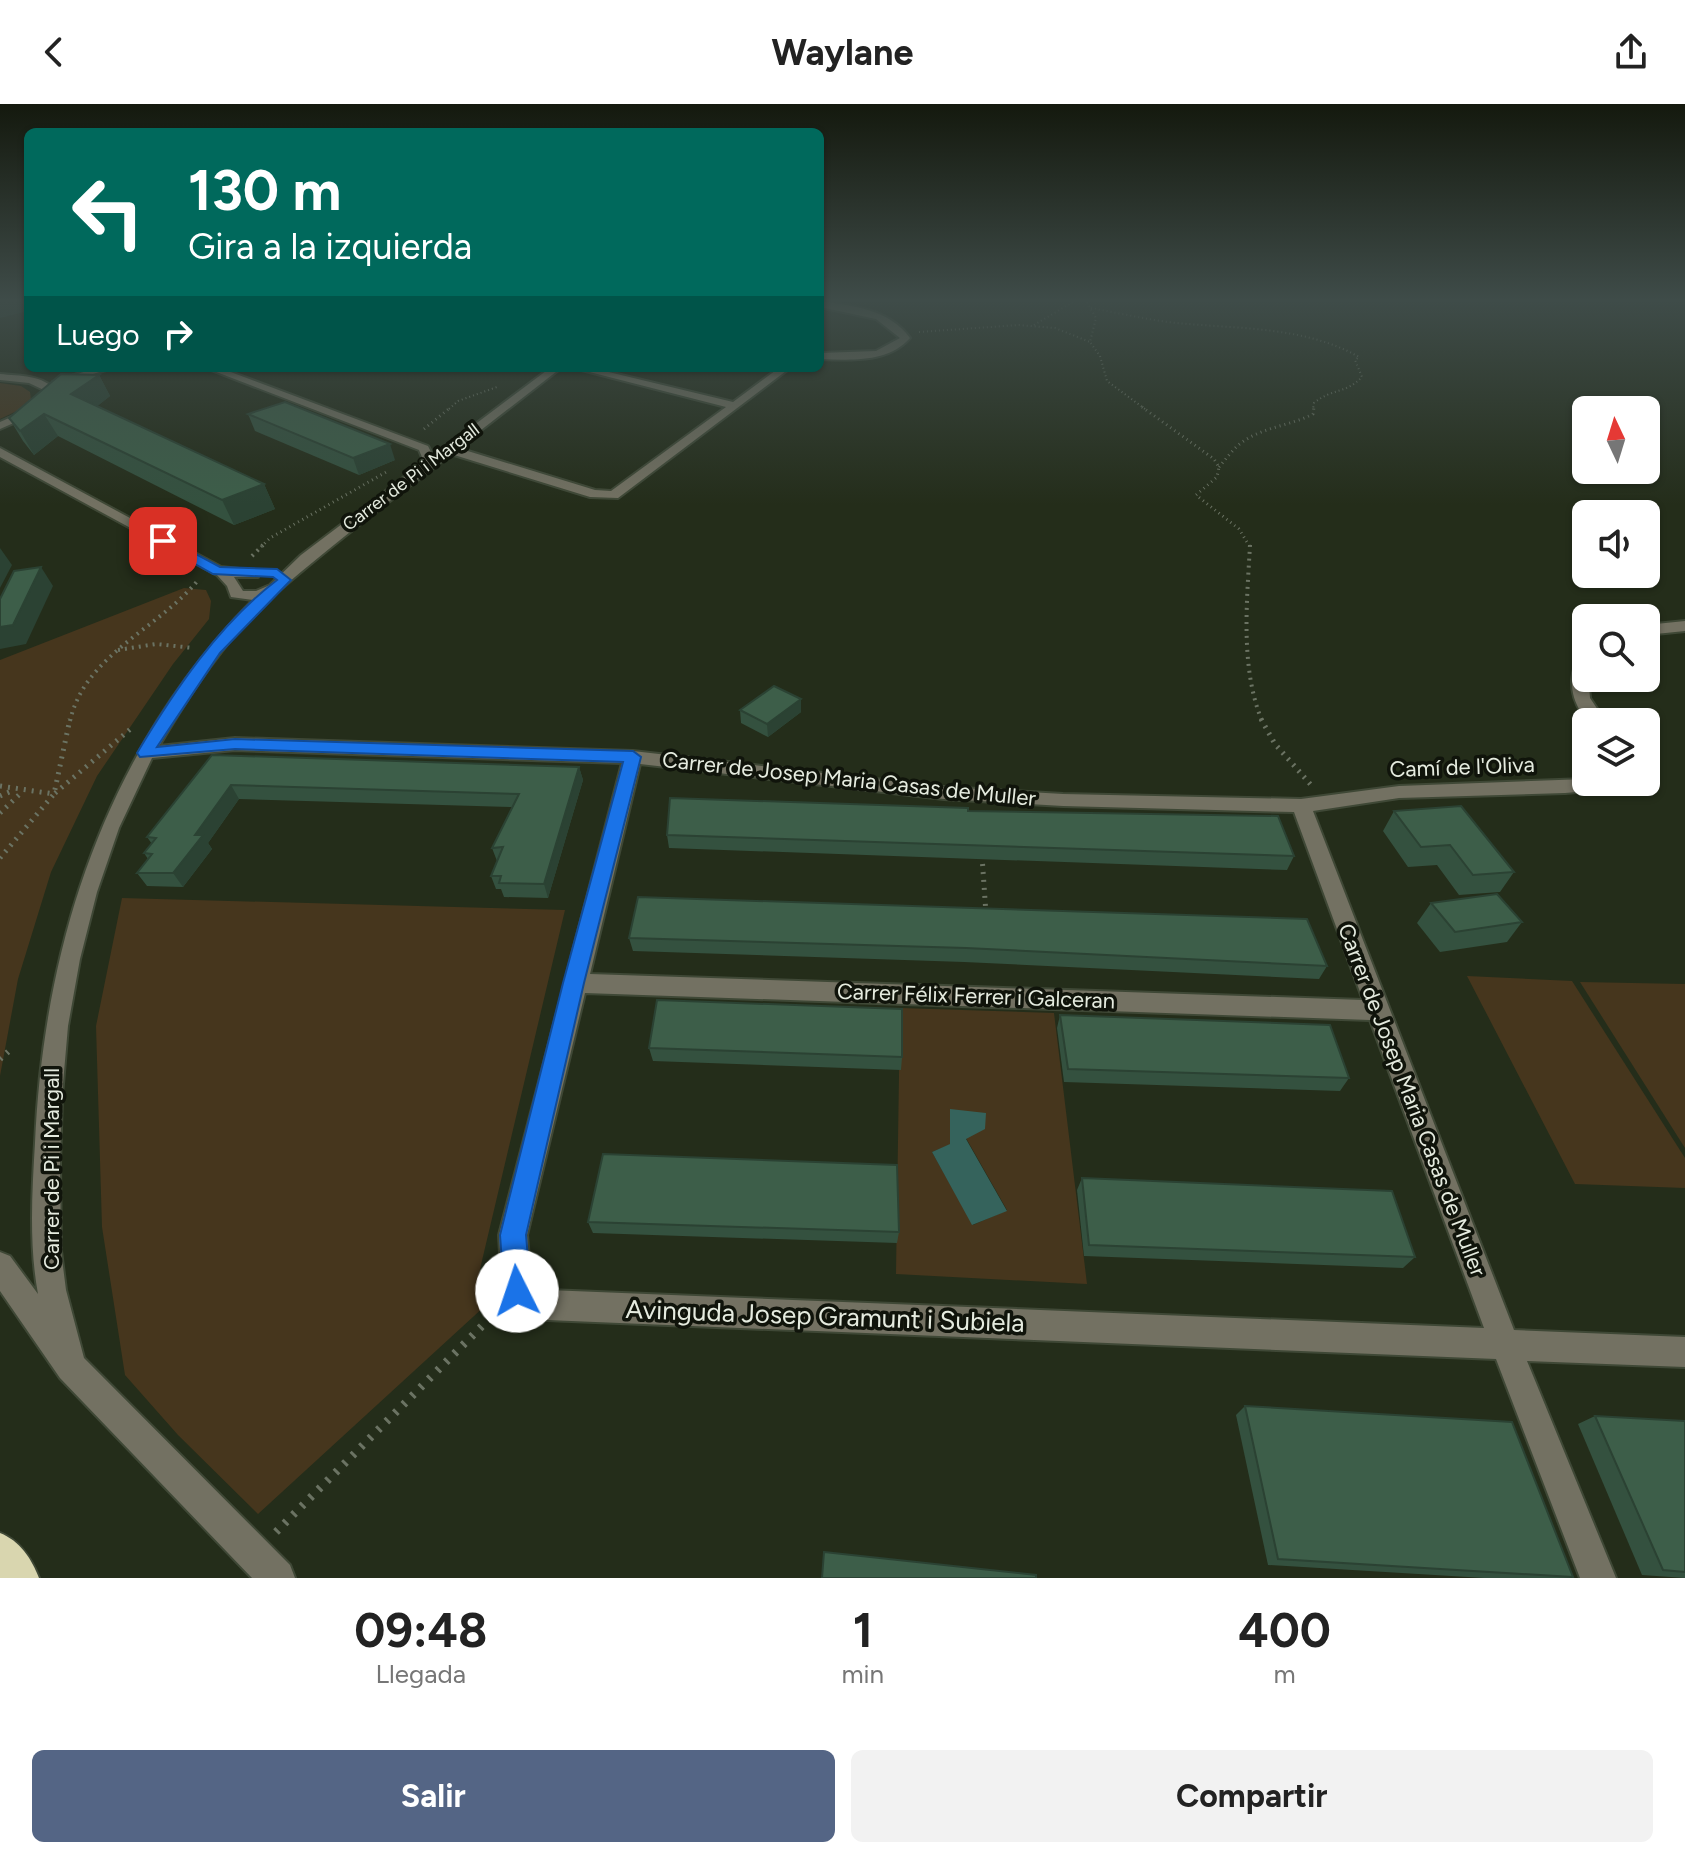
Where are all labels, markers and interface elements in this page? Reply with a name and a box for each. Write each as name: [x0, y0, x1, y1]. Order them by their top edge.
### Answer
icon: back: [32, 30, 76, 74]
icon: share: [1609, 30, 1653, 74]
text: Waylane: [772, 31, 913, 74]
text: 130 m: [188, 157, 341, 224]
icon: left: [56, 160, 160, 264]
text: Gira a la izquierda: [188, 225, 472, 268]
icon: right: [156, 312, 200, 356]
text: Luego: [56, 316, 140, 353]
north arrow: [1572, 396, 1660, 484]
map controls: [1572, 396, 1660, 796]
street label: Carrer de Pi i Margall: [338, 418, 484, 536]
button: sound: [1572, 500, 1660, 588]
pin: [129, 507, 197, 575]
icon: arrive: [141, 519, 185, 563]
button: search: [1572, 604, 1660, 692]
button: layers: [1572, 708, 1660, 796]
street label: Carrer de Josep Maria Casas de Muller: [661, 746, 1038, 812]
street label: Camí de l'Oliva: [1389, 751, 1535, 783]
street label: Carrer de Josep Maria Casas de Muller: [1332, 920, 1492, 1281]
street label: Carrer Félix Ferrer i Galceran: [836, 978, 1116, 1014]
street label: Carrer de Pi i Margall: [38, 1068, 65, 1270]
position arrow: [475, 1249, 559, 1333]
street label: Avinguda Josep Gramunt i Subiela: [625, 1293, 1025, 1339]
text: 09:48: [354, 1601, 487, 1659]
text: 1: [853, 1601, 873, 1659]
text: 400: [1238, 1601, 1331, 1659]
text: Llegada: [375, 1658, 466, 1690]
text: min: [841, 1658, 884, 1690]
text: m: [1273, 1658, 1296, 1690]
button: Salir: [32, 1750, 835, 1842]
button: Compartir: [851, 1750, 1653, 1842]

